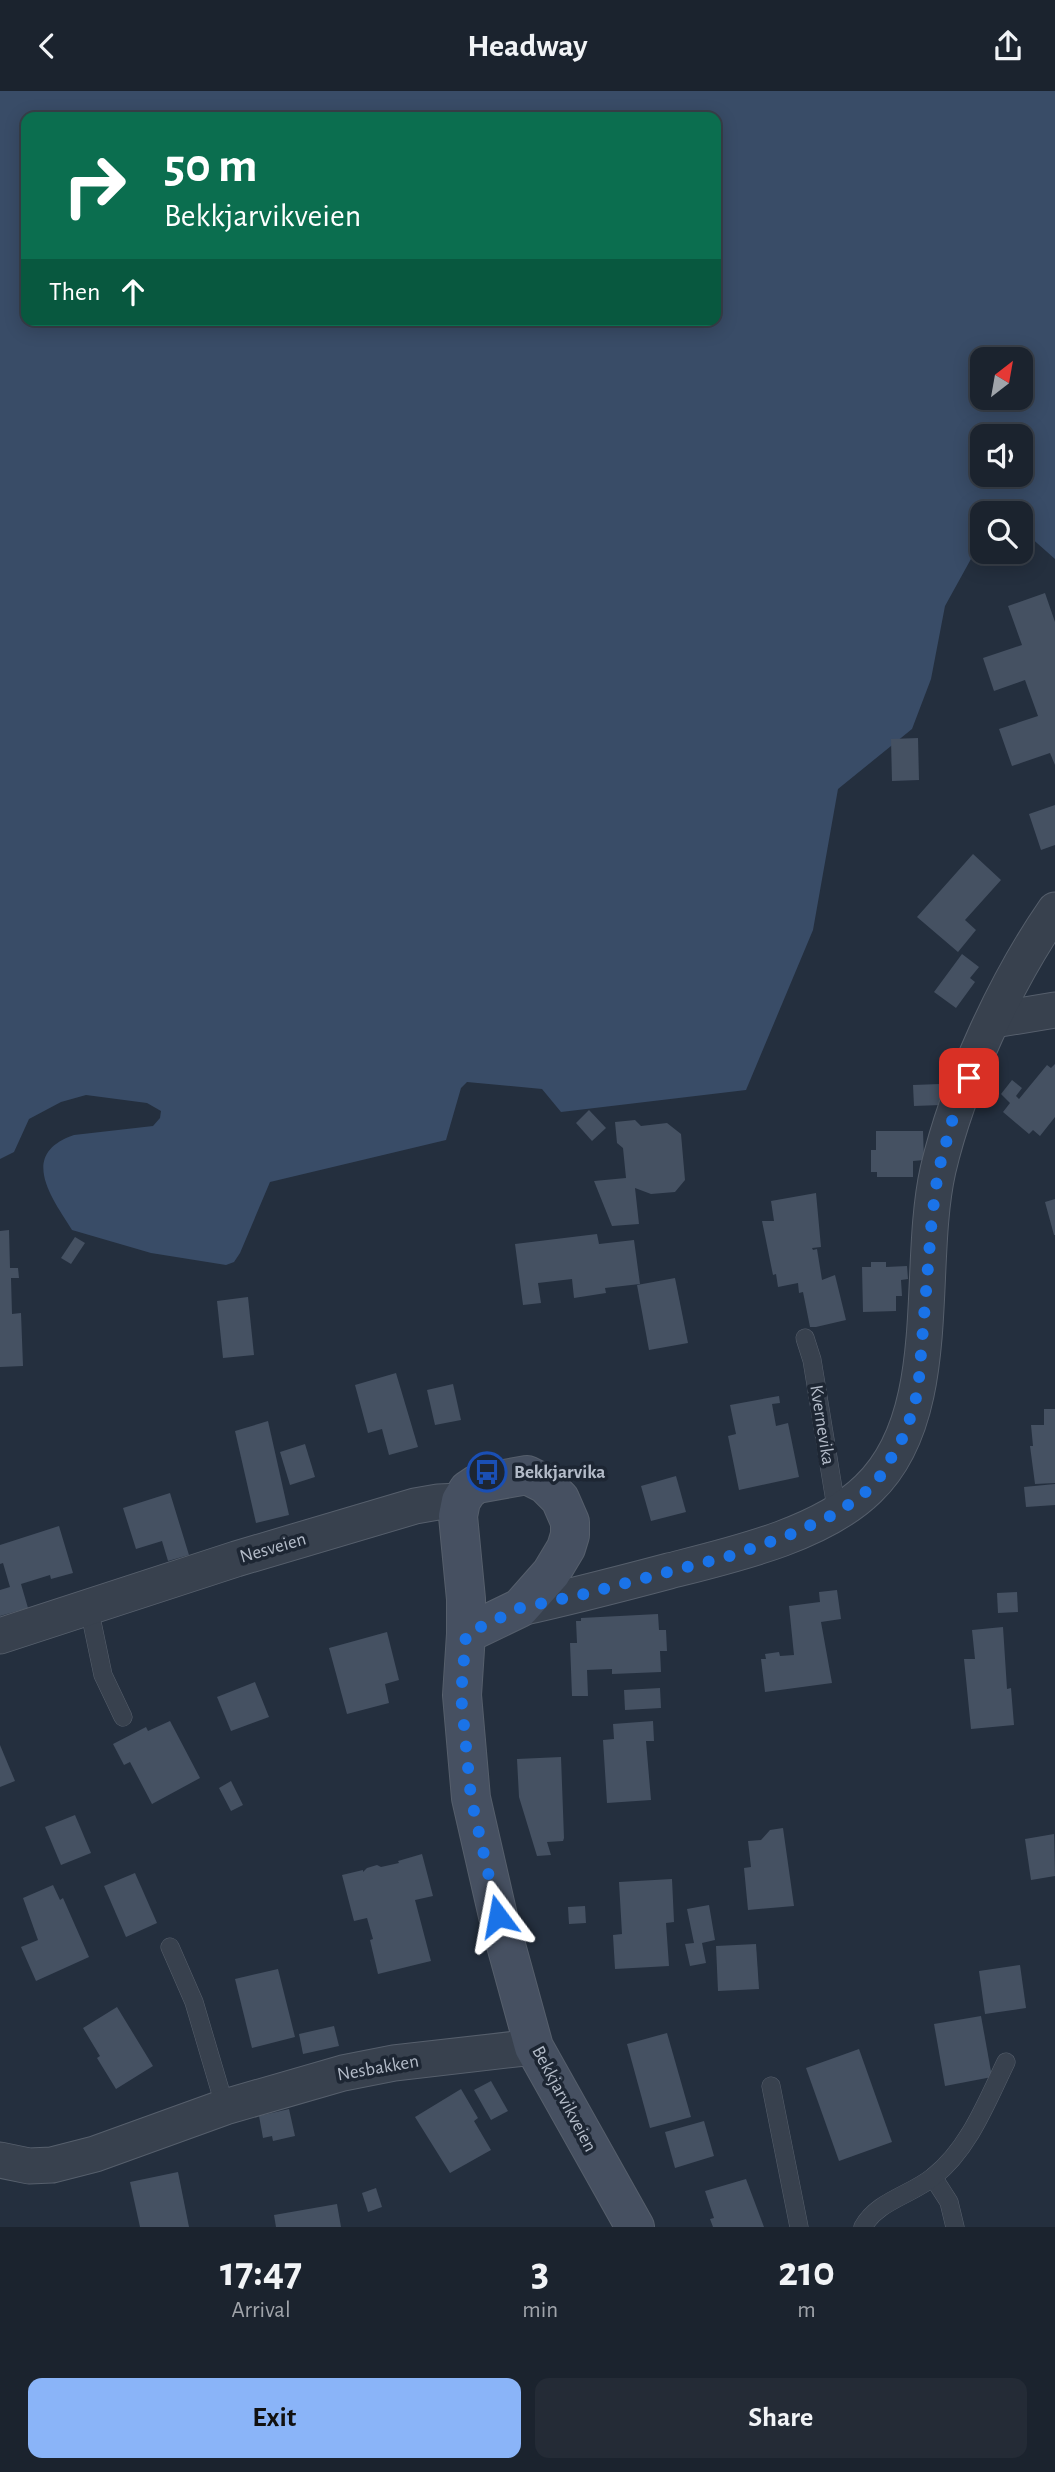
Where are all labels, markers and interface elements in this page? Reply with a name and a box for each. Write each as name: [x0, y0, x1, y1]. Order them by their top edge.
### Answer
icon: back: [28, 27, 66, 65]
icon: share: [989, 27, 1027, 65]
text: Headway: [467, 30, 588, 62]
icon: right: [49, 140, 140, 231]
text: 50 m: [164, 142, 258, 191]
text: Bekkjarvikveien: [164, 200, 361, 232]
icon: ahead: [114, 273, 152, 311]
text: Then: [49, 279, 100, 305]
north arrow: [970, 347, 1032, 409]
map controls: [970, 347, 1033, 564]
button: sound: [970, 424, 1033, 487]
button: search: [970, 501, 1033, 564]
pin: [939, 1048, 999, 1108]
icon: arrive: [950, 1059, 988, 1097]
street label: Kvernevika: [806, 1384, 838, 1467]
bus stop icon: Bekkjarvika: [466, 1451, 508, 1493]
place label: Bekkjarvika: [514, 1463, 605, 1482]
street label: Nesveien: [238, 1529, 308, 1567]
position arrow: [461, 1879, 535, 1953]
street label: Bekkjarvikveien: [528, 2043, 600, 2155]
street label: Nesbakken: [336, 2051, 420, 2085]
text: 17:47: [220, 2251, 302, 2293]
text: 3: [531, 2251, 549, 2293]
text: 210: [778, 2251, 835, 2293]
text: Arrival: [232, 2299, 291, 2322]
text: min: [522, 2299, 558, 2322]
text: m: [797, 2299, 816, 2322]
button: Exit: [28, 2378, 521, 2458]
button: Share: [535, 2378, 1027, 2458]

